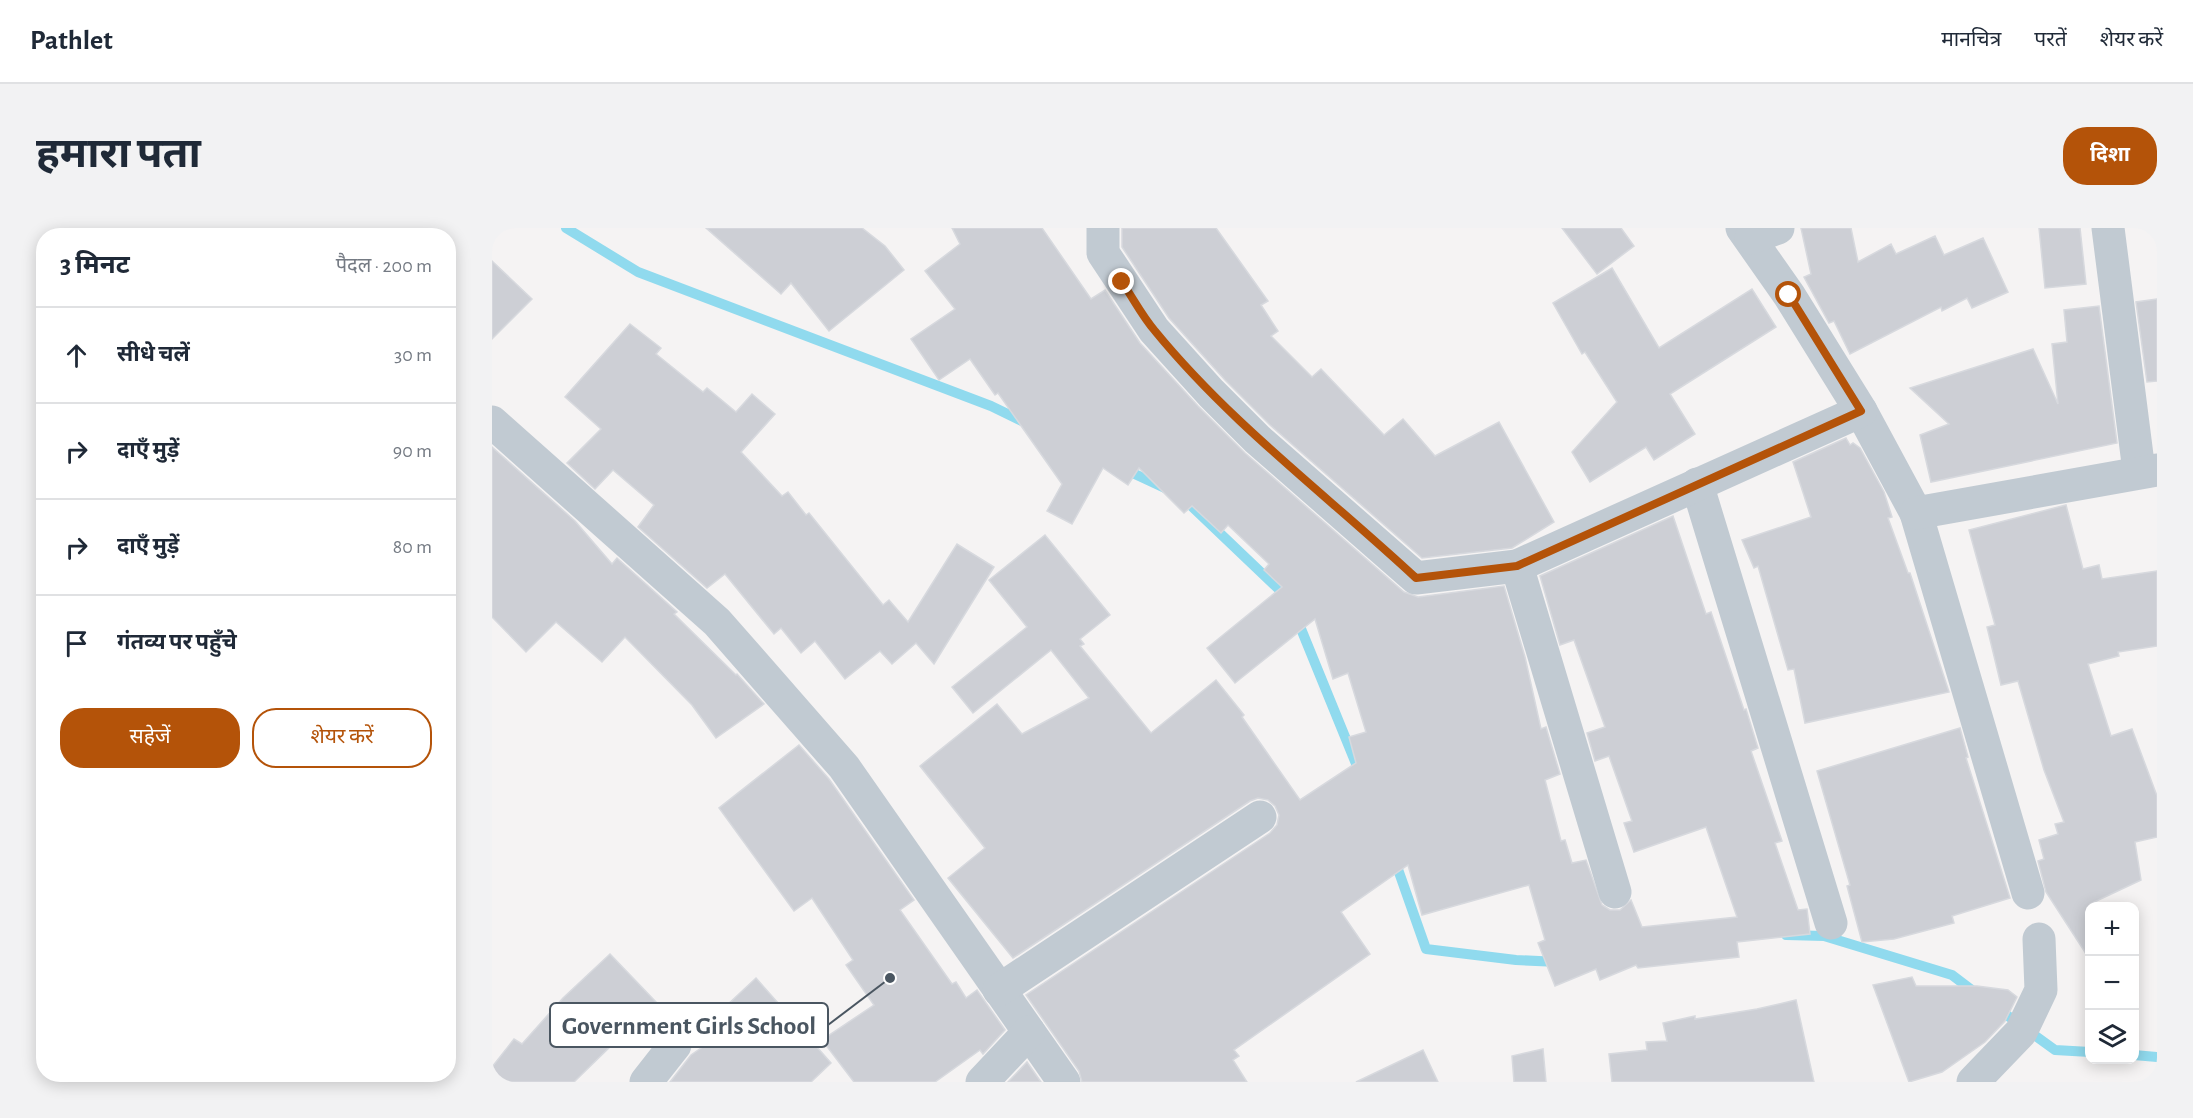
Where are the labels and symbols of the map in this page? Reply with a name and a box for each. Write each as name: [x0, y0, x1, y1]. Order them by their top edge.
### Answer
route end: [1108, 268, 1134, 294]
route start: [1775, 281, 1801, 307]
callout: Government Girls School: [550, 1003, 828, 1047]
text: Government Girls School: [562, 1013, 816, 1039]

